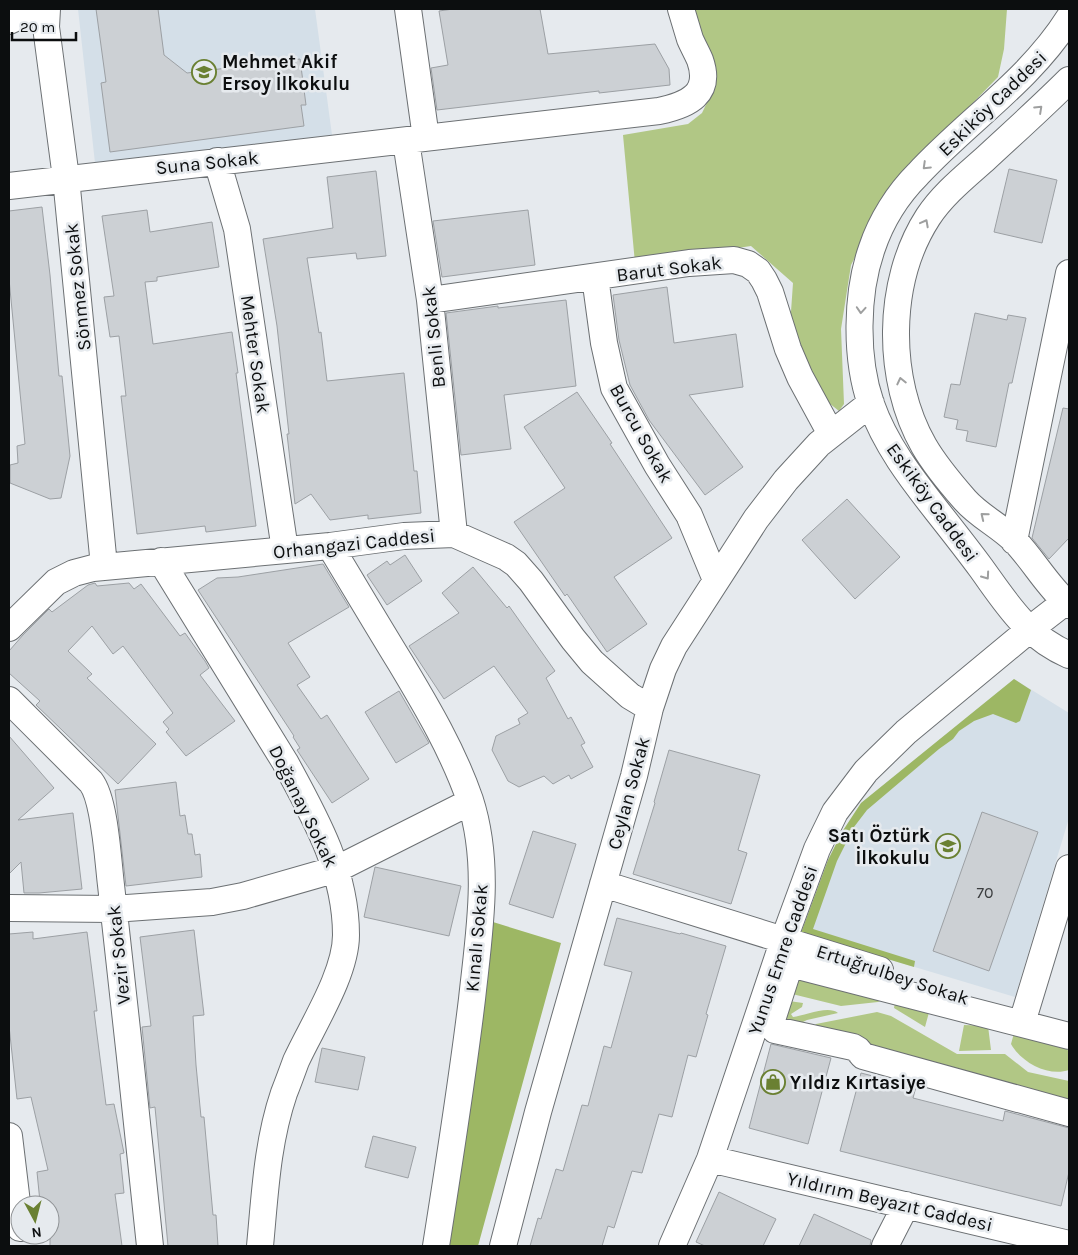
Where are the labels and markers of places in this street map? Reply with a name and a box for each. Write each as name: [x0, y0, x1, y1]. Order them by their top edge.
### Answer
place label: Mehmet Akif Ersoy İlkokulu: [222, 51, 350, 95]
school or university icon: Mehmet Akif Ersoy İlkokulu: [191, 59, 217, 85]
place label: Satı Öztürk İlkokulu: [828, 824, 930, 869]
school or university icon: Satı Öztürk İlkokulu: [935, 833, 961, 859]
shop icon: Yıldız Kırtasiye: [760, 1069, 786, 1095]
place label: Yıldız Kırtasiye: [790, 1072, 926, 1094]

